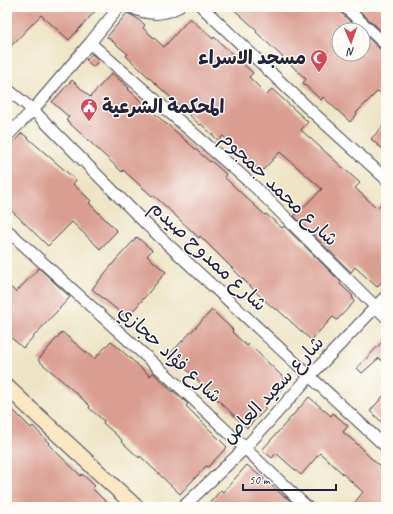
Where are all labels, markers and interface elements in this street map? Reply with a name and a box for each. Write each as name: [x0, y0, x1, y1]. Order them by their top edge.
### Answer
north arrow: [331, 22, 371, 62]
text: N: [346, 45, 355, 59]
place label: مسجد الاسراء: [198, 46, 306, 70]
mosque icon: مسجد الاسراء: [309, 48, 329, 73]
place label: المحكمة الشرعية: [102, 95, 225, 119]
public building icon: المحكمة الشرعية: [79, 97, 99, 122]
street label: شارع محمد جمجوم: [214, 127, 343, 253]
street label: شارع ممدوح صيدم: [143, 195, 272, 318]
street label: شارع فؤاد حجازي: [112, 300, 227, 410]
street label: شارع سعيد العاص: [217, 331, 330, 450]
scale bar: [243, 466, 336, 492]
text: 50 m: [249, 472, 271, 488]

